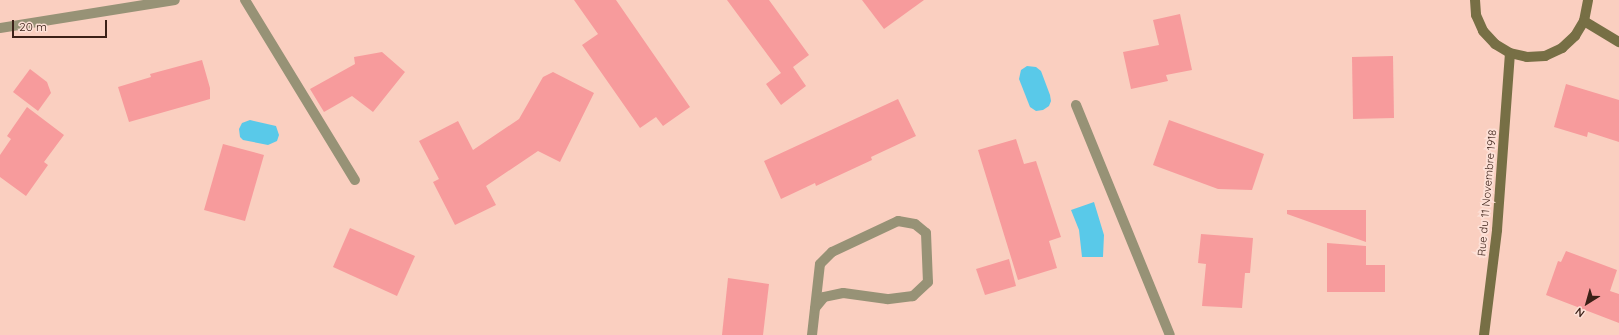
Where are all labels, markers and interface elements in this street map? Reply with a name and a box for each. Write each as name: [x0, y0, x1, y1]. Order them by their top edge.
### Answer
scale bar: [14, 12, 109, 38]
text: 20 m: [19, 19, 47, 34]
street label: Rue du 11 Novembre 1918: [1475, 129, 1499, 257]
north arrow: [1567, 283, 1607, 323]
text: N: [1572, 305, 1587, 321]

